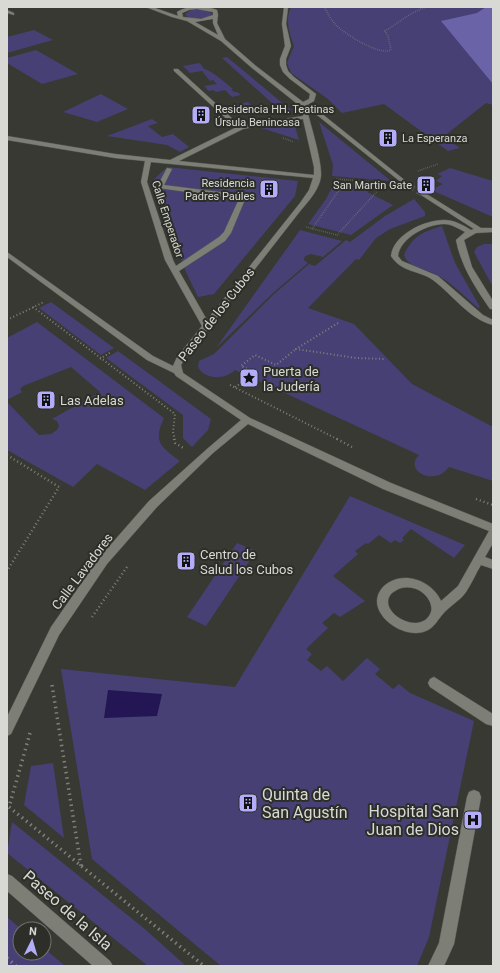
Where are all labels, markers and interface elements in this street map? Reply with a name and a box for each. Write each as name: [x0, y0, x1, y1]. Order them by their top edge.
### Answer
place label: Residencia HH. Teatinas Úrsula Benincasa: [215, 103, 335, 129]
building icon: Residencia HH. Teatinas Úrsula Benincasa: [190, 104, 212, 126]
building icon: La Esperanza: [377, 127, 399, 149]
place label: La Esperanza: [402, 132, 468, 145]
building icon: San Martin Gate: [415, 174, 437, 196]
place label: Residencia Padres Paúles: [185, 177, 255, 203]
building icon: Residencia Padres Paúles: [258, 178, 280, 200]
street label: Calle Emperador: [149, 179, 186, 260]
place label: San Martin Gate: [333, 179, 412, 192]
street label: Paseo de los Cubos: [175, 264, 258, 364]
place label: Puerta de la Judería: [263, 364, 320, 394]
place icon: Puerta de la Judería: [238, 367, 260, 389]
building icon: Las Adelas: [35, 389, 57, 411]
place label: Las Adelas: [60, 393, 124, 408]
street label: Calle Lavadores: [49, 530, 116, 612]
place label: Centro de Salud los Cubos: [200, 547, 294, 577]
building icon: Centro de Salud los Cubos: [175, 550, 197, 572]
place label: Quinta de San Agustín: [262, 785, 348, 822]
building icon: Quinta de San Agustín: [237, 792, 259, 814]
place label: Hospital San Juan de Dios: [367, 802, 459, 839]
hospital icon: Hospital San Juan de Dios: [462, 809, 484, 831]
street label: Paseo de la Isla: [19, 867, 116, 954]
north arrow: [12, 921, 52, 961]
text: N: [28, 925, 37, 938]

